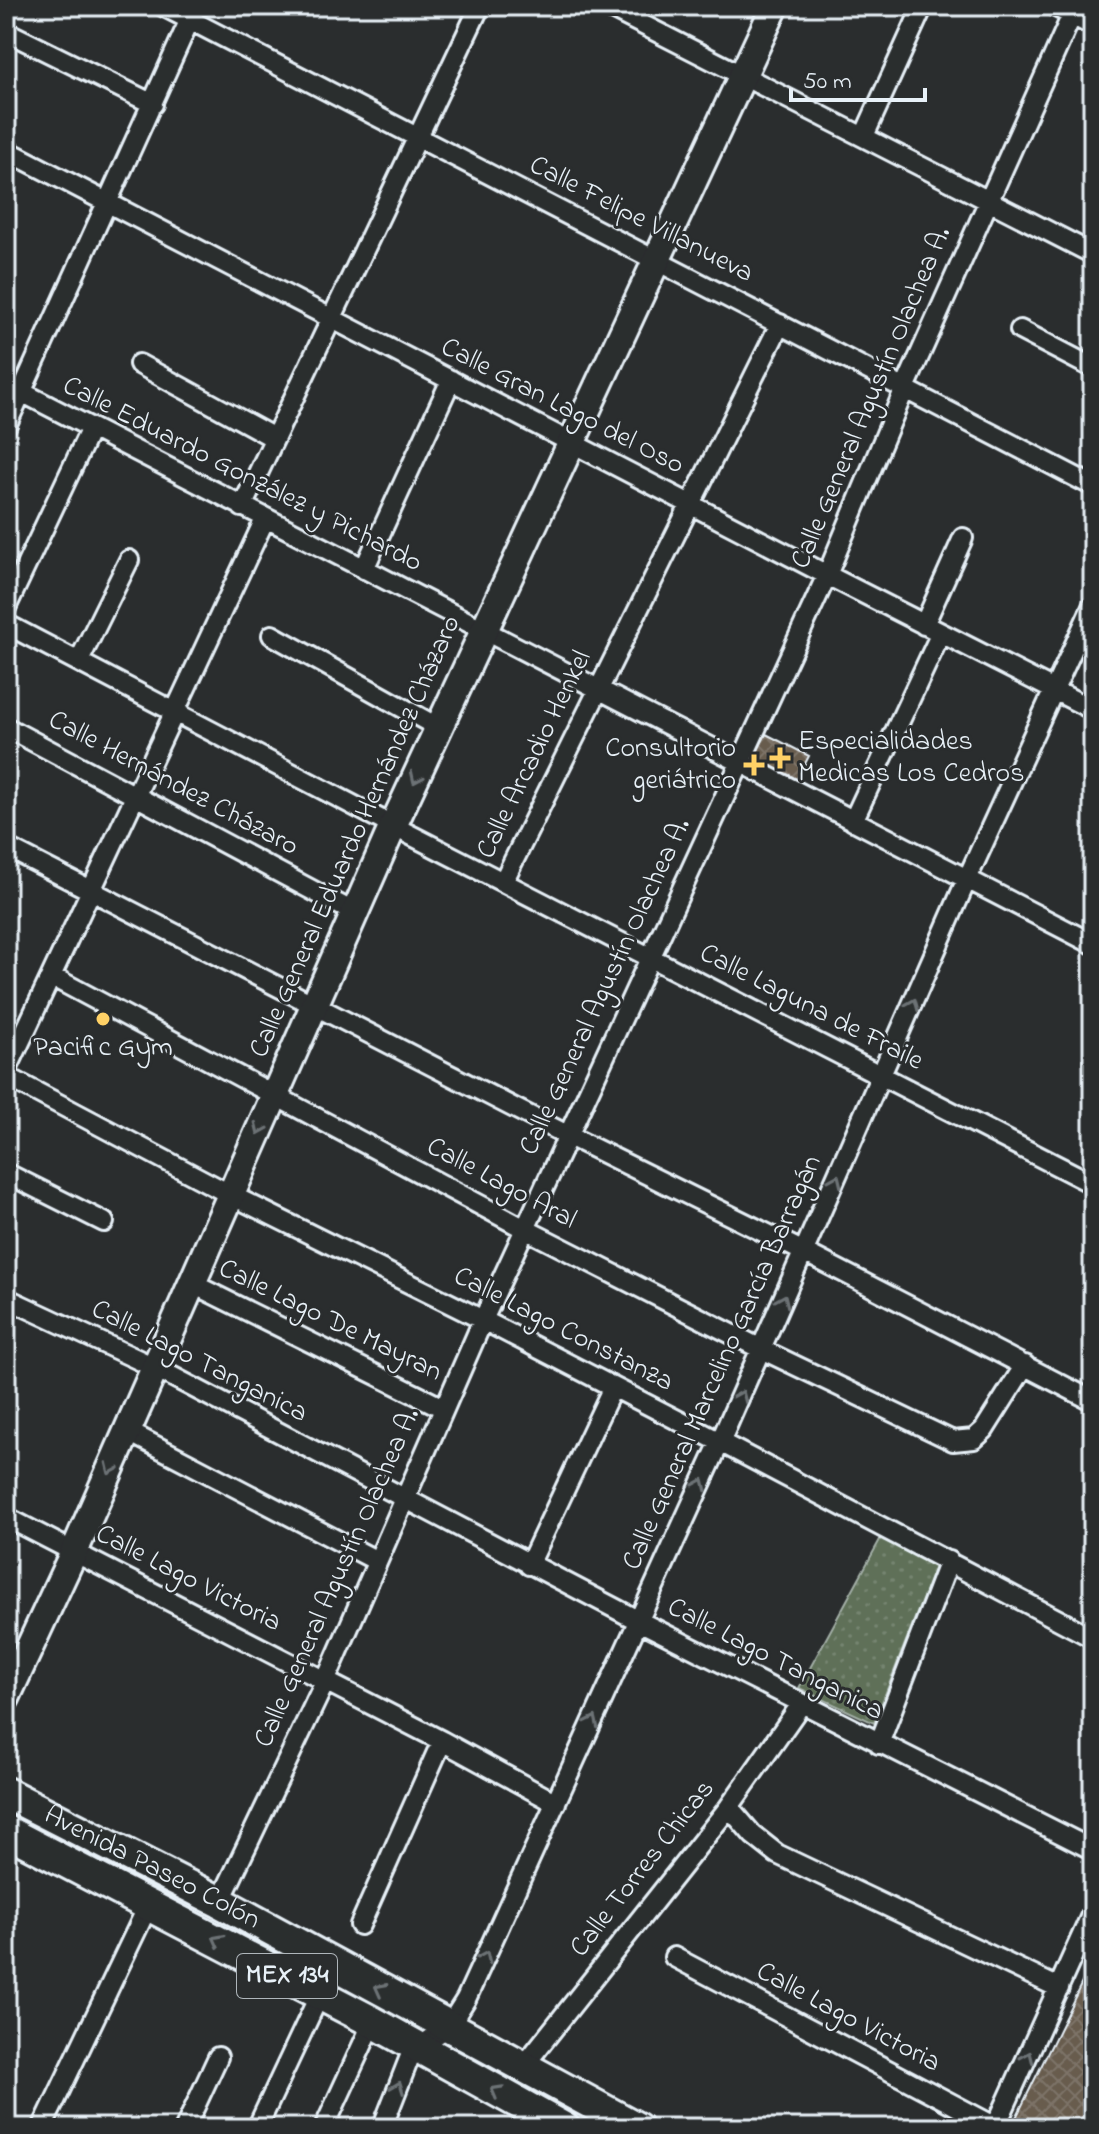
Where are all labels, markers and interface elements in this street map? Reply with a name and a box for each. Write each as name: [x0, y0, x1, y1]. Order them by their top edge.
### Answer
scale bar: [791, 52, 925, 102]
text: 50 m: [803, 65, 852, 100]
street label: Calle Felipe Villanueva: [522, 146, 760, 294]
street label: Calle General Agustín Olachea A.: [781, 220, 963, 576]
street label: Calle Gran Lago del Oso: [433, 328, 691, 486]
street label: Calle Eduardo González y Pichardo: [55, 366, 429, 584]
street label: Calle General Eduardo Hernández Cházaro: [240, 609, 472, 1065]
street label: Calle Arcadio Henkel: [467, 644, 603, 866]
street label: Calle Hernández Cházaro: [40, 700, 306, 868]
place label: Especialidades Medicas Los Cedros: [798, 722, 1024, 795]
place label: Consultorio geriátrico: [605, 729, 736, 802]
marker: Especialidades Medicas Los Cedros: [769, 747, 791, 769]
marker: Consultorio geriátrico: [743, 754, 765, 776]
one-way arrow: [410, 769, 426, 784]
street label: Calle General Agustín Olachea A.: [510, 811, 702, 1163]
street label: Calle Laguna de Fraile: [692, 934, 931, 1082]
one-way arrow: [904, 998, 920, 1012]
marker: Pacific Gym: [94, 1010, 112, 1028]
place label: Pacific Gym: [33, 1028, 173, 1069]
one-way arrow: [254, 1121, 270, 1135]
street label: Calle Lago Aral: [419, 1127, 583, 1241]
street label: Calle General Marcelino García Barragán: [613, 1149, 833, 1577]
one-way arrow: [826, 1174, 842, 1188]
street label: Calle Lago De Mayran: [211, 1249, 449, 1393]
street label: Calle Lago Constanza: [446, 1257, 680, 1403]
street label: Calle Lago Tanganica: [84, 1290, 314, 1434]
one-way arrow: [773, 1294, 789, 1308]
one-way arrow: [731, 1389, 747, 1404]
street label: Calle General Agustín Olachea A.: [244, 1401, 432, 1755]
one-way arrow: [104, 1461, 120, 1476]
one-way arrow: [691, 1478, 707, 1492]
street label: Calle Lago Victoria: [88, 1514, 288, 1644]
street label: Calle Lago Tanganica: [660, 1588, 890, 1732]
one-way arrow: [584, 1714, 600, 1729]
street label: Calle Torres Chicas: [560, 1771, 726, 1967]
street label: Avenida Paseo Colón: [37, 1795, 268, 1941]
one-way arrow: [212, 1935, 226, 1950]
one-way arrow: [476, 1951, 492, 1965]
street label: Calle Lago Victoria: [748, 1952, 948, 2084]
road number: MEX 134: [237, 1954, 337, 1998]
one-way arrow: [374, 1983, 389, 1998]
one-way arrow: [1018, 2051, 1034, 2065]
one-way arrow: [388, 2081, 405, 2095]
one-way arrow: [489, 2085, 504, 2100]

